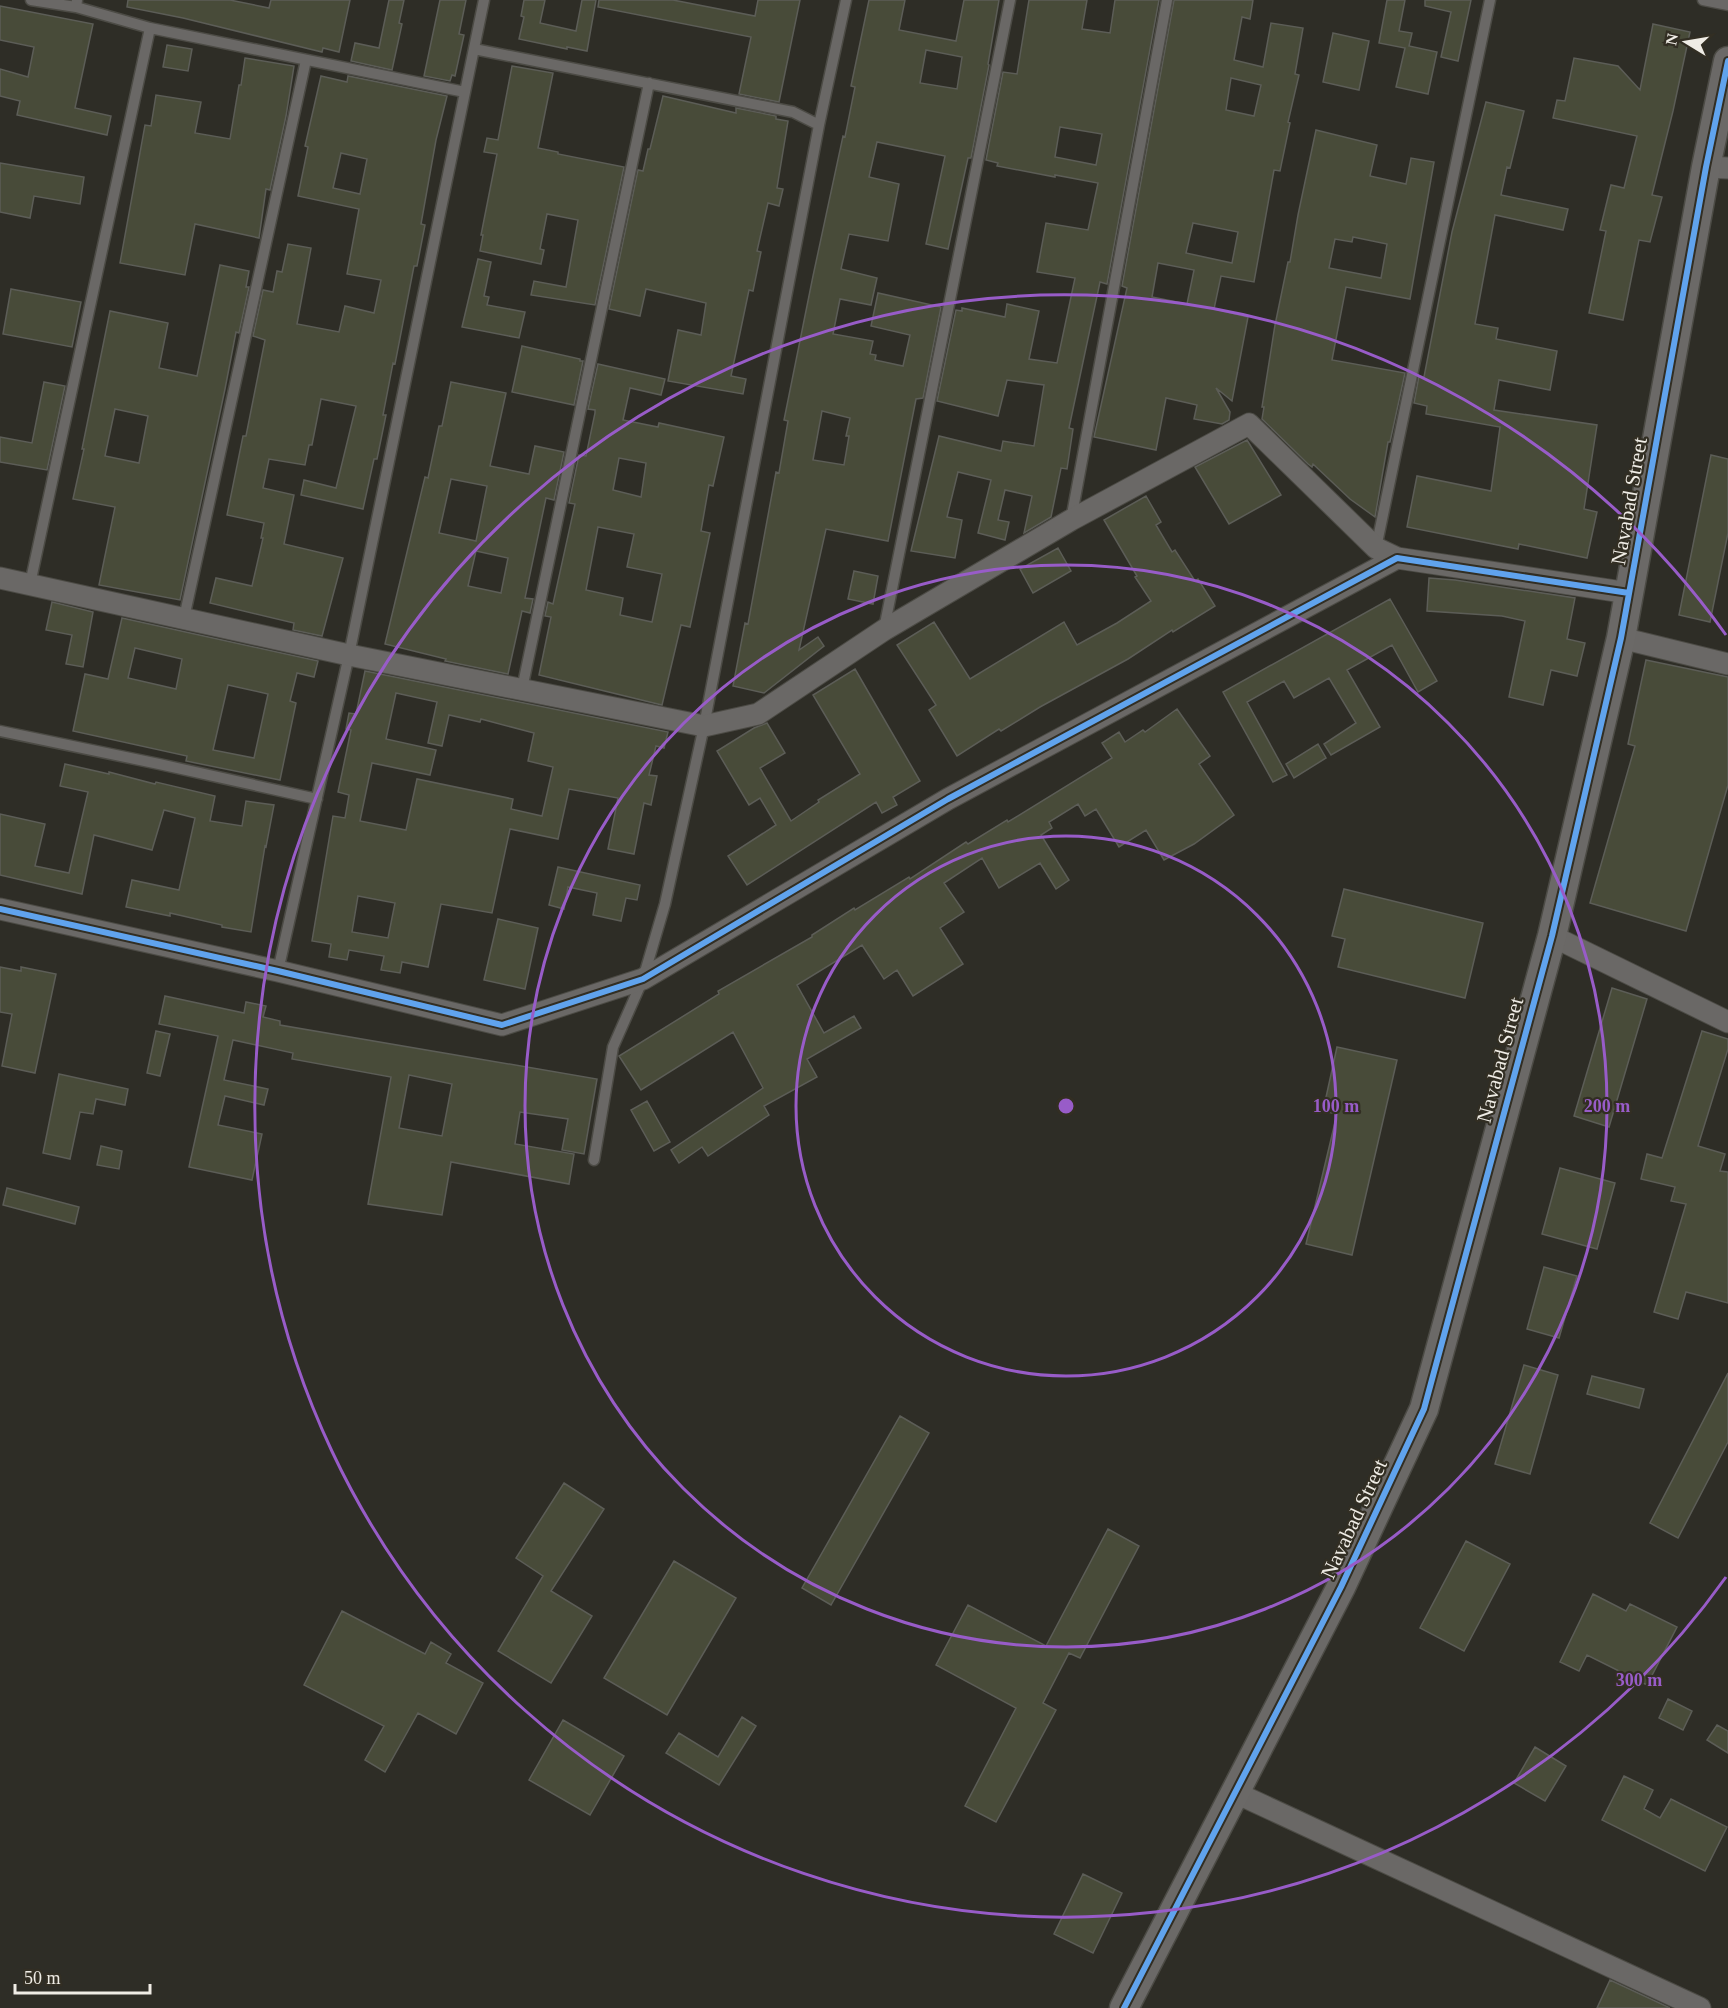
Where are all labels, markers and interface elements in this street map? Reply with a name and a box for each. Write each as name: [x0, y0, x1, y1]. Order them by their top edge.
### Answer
north arrow: [1656, 12, 1716, 72]
text: N: [1662, 32, 1681, 47]
street label: Navabad Street: [1606, 435, 1652, 567]
street label: Navabad Street: [1472, 995, 1528, 1125]
centre of rings: [1056, 1096, 1076, 1116]
text: 100 m: [1313, 1096, 1359, 1116]
text: 200 m: [1584, 1096, 1630, 1116]
street label: Navabad Street: [1316, 1455, 1392, 1582]
text: 300 m: [1616, 1670, 1662, 1690]
scale bar: [15, 1957, 150, 1995]
text: 50 m: [24, 1968, 61, 1988]

